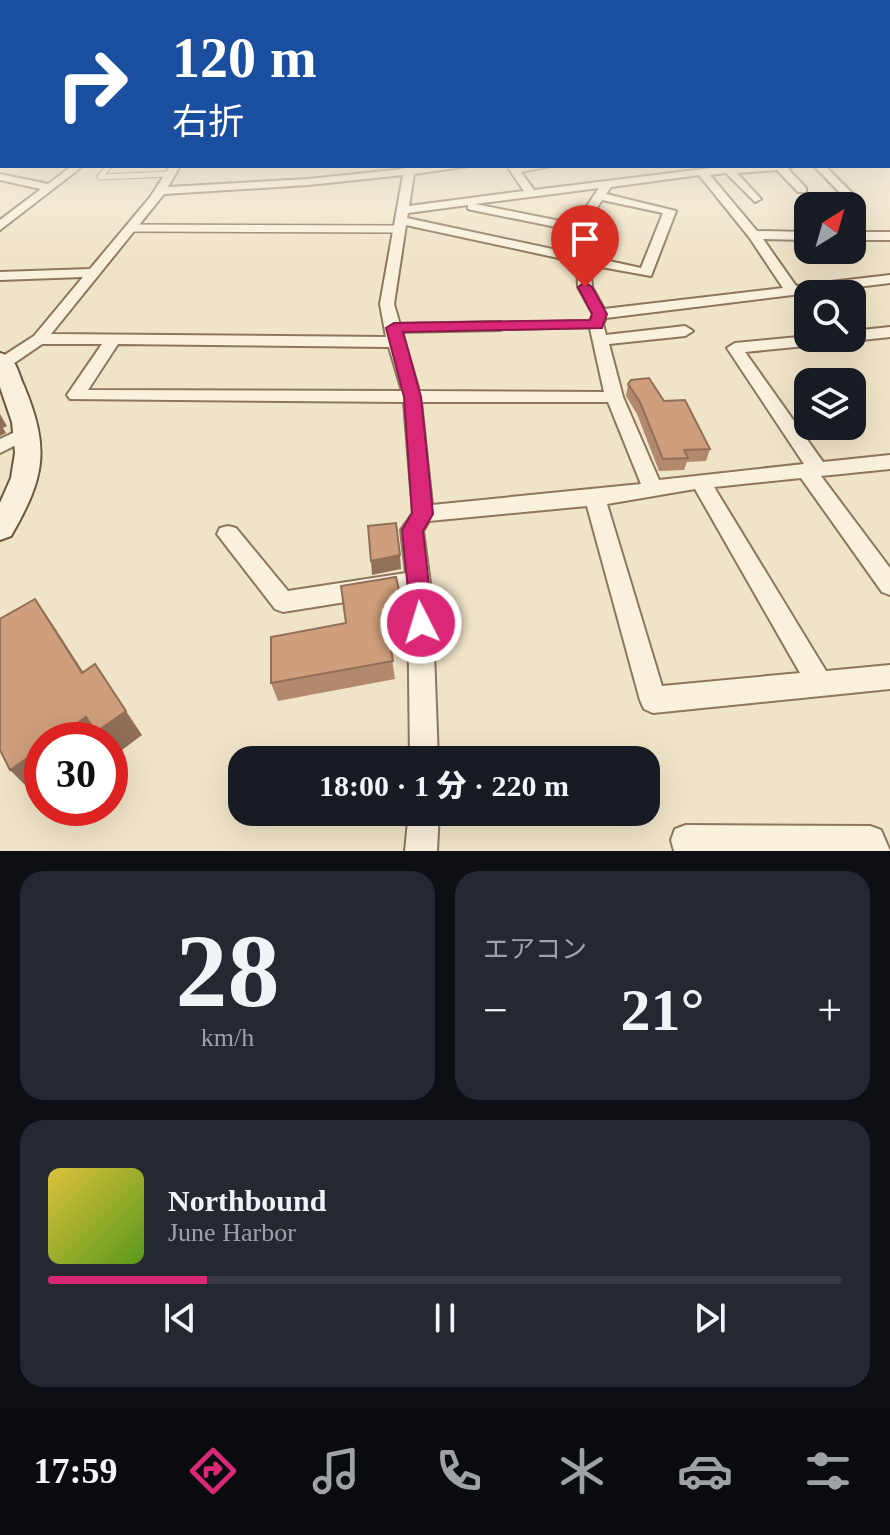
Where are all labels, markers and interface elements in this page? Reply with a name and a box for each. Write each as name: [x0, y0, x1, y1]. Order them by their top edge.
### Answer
text: 120 m: [172, 27, 317, 89]
icon: right: [40, 32, 144, 136]
text: 右折: [172, 102, 244, 142]
north arrow: [794, 192, 866, 264]
map controls: [794, 192, 866, 440]
pin: [551, 205, 619, 287]
icon: arrive: [563, 217, 607, 261]
button: search: [794, 280, 866, 352]
button: layers: [794, 368, 866, 440]
position arrow: [379, 581, 463, 665]
speed limit sign: 30: [24, 722, 128, 826]
text: 18:00 · 1 分 · 220 m: [319, 769, 569, 802]
text: 28: [176, 913, 280, 1028]
text: エアコン: [483, 935, 587, 964]
text: 21°: [621, 977, 705, 1043]
text: −: [483, 986, 508, 1035]
text: +: [817, 986, 842, 1035]
text: km/h: [201, 1023, 254, 1052]
text: Northbound: [168, 1184, 326, 1217]
text: June Harbor: [168, 1218, 296, 1247]
icon: previous: [158, 1296, 202, 1340]
icon: pause: [423, 1296, 467, 1340]
icon: next: [688, 1296, 732, 1340]
icon: directions: [185, 1443, 241, 1499]
icon: music: [308, 1443, 364, 1499]
icon: phone: [431, 1443, 487, 1499]
icon: climate: [554, 1443, 610, 1499]
icon: car: [677, 1443, 733, 1499]
icon: filters: [800, 1443, 856, 1499]
text: 17:59: [34, 1451, 118, 1491]

